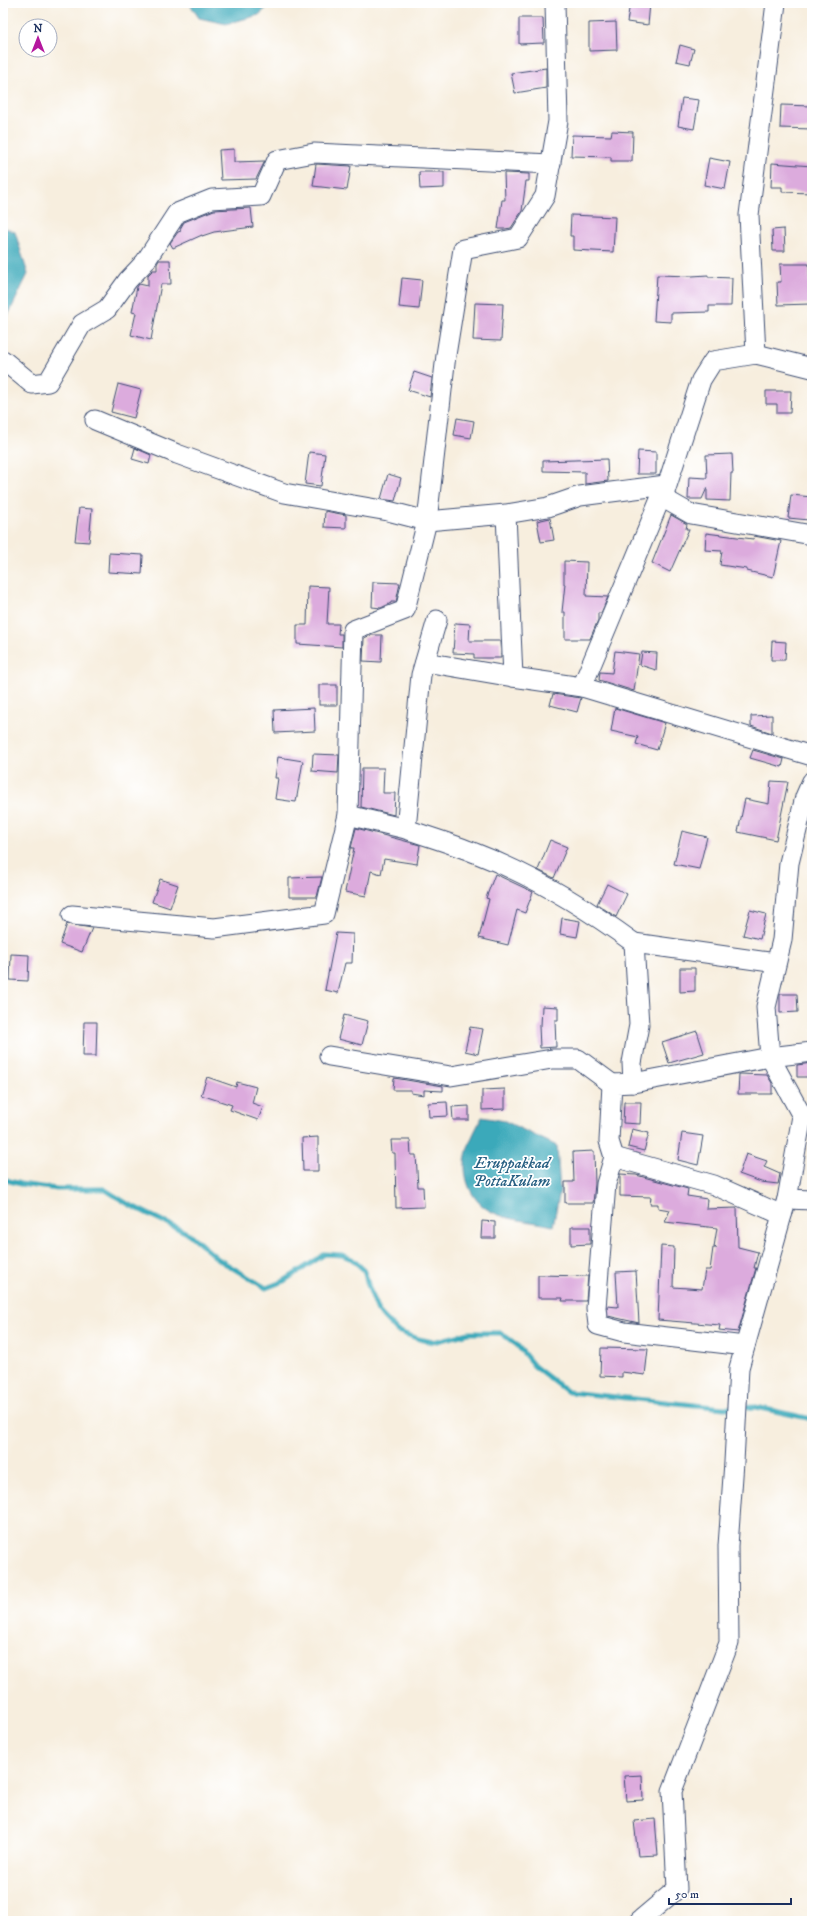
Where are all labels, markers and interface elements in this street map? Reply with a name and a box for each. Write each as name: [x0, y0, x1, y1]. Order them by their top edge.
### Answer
north arrow: [18, 18, 58, 58]
text: N: [33, 22, 43, 36]
water label: Eruppakkad PottaKulam: [473, 1153, 552, 1191]
scale bar: [669, 1880, 791, 1906]
text: 50 m: [675, 1887, 699, 1902]

